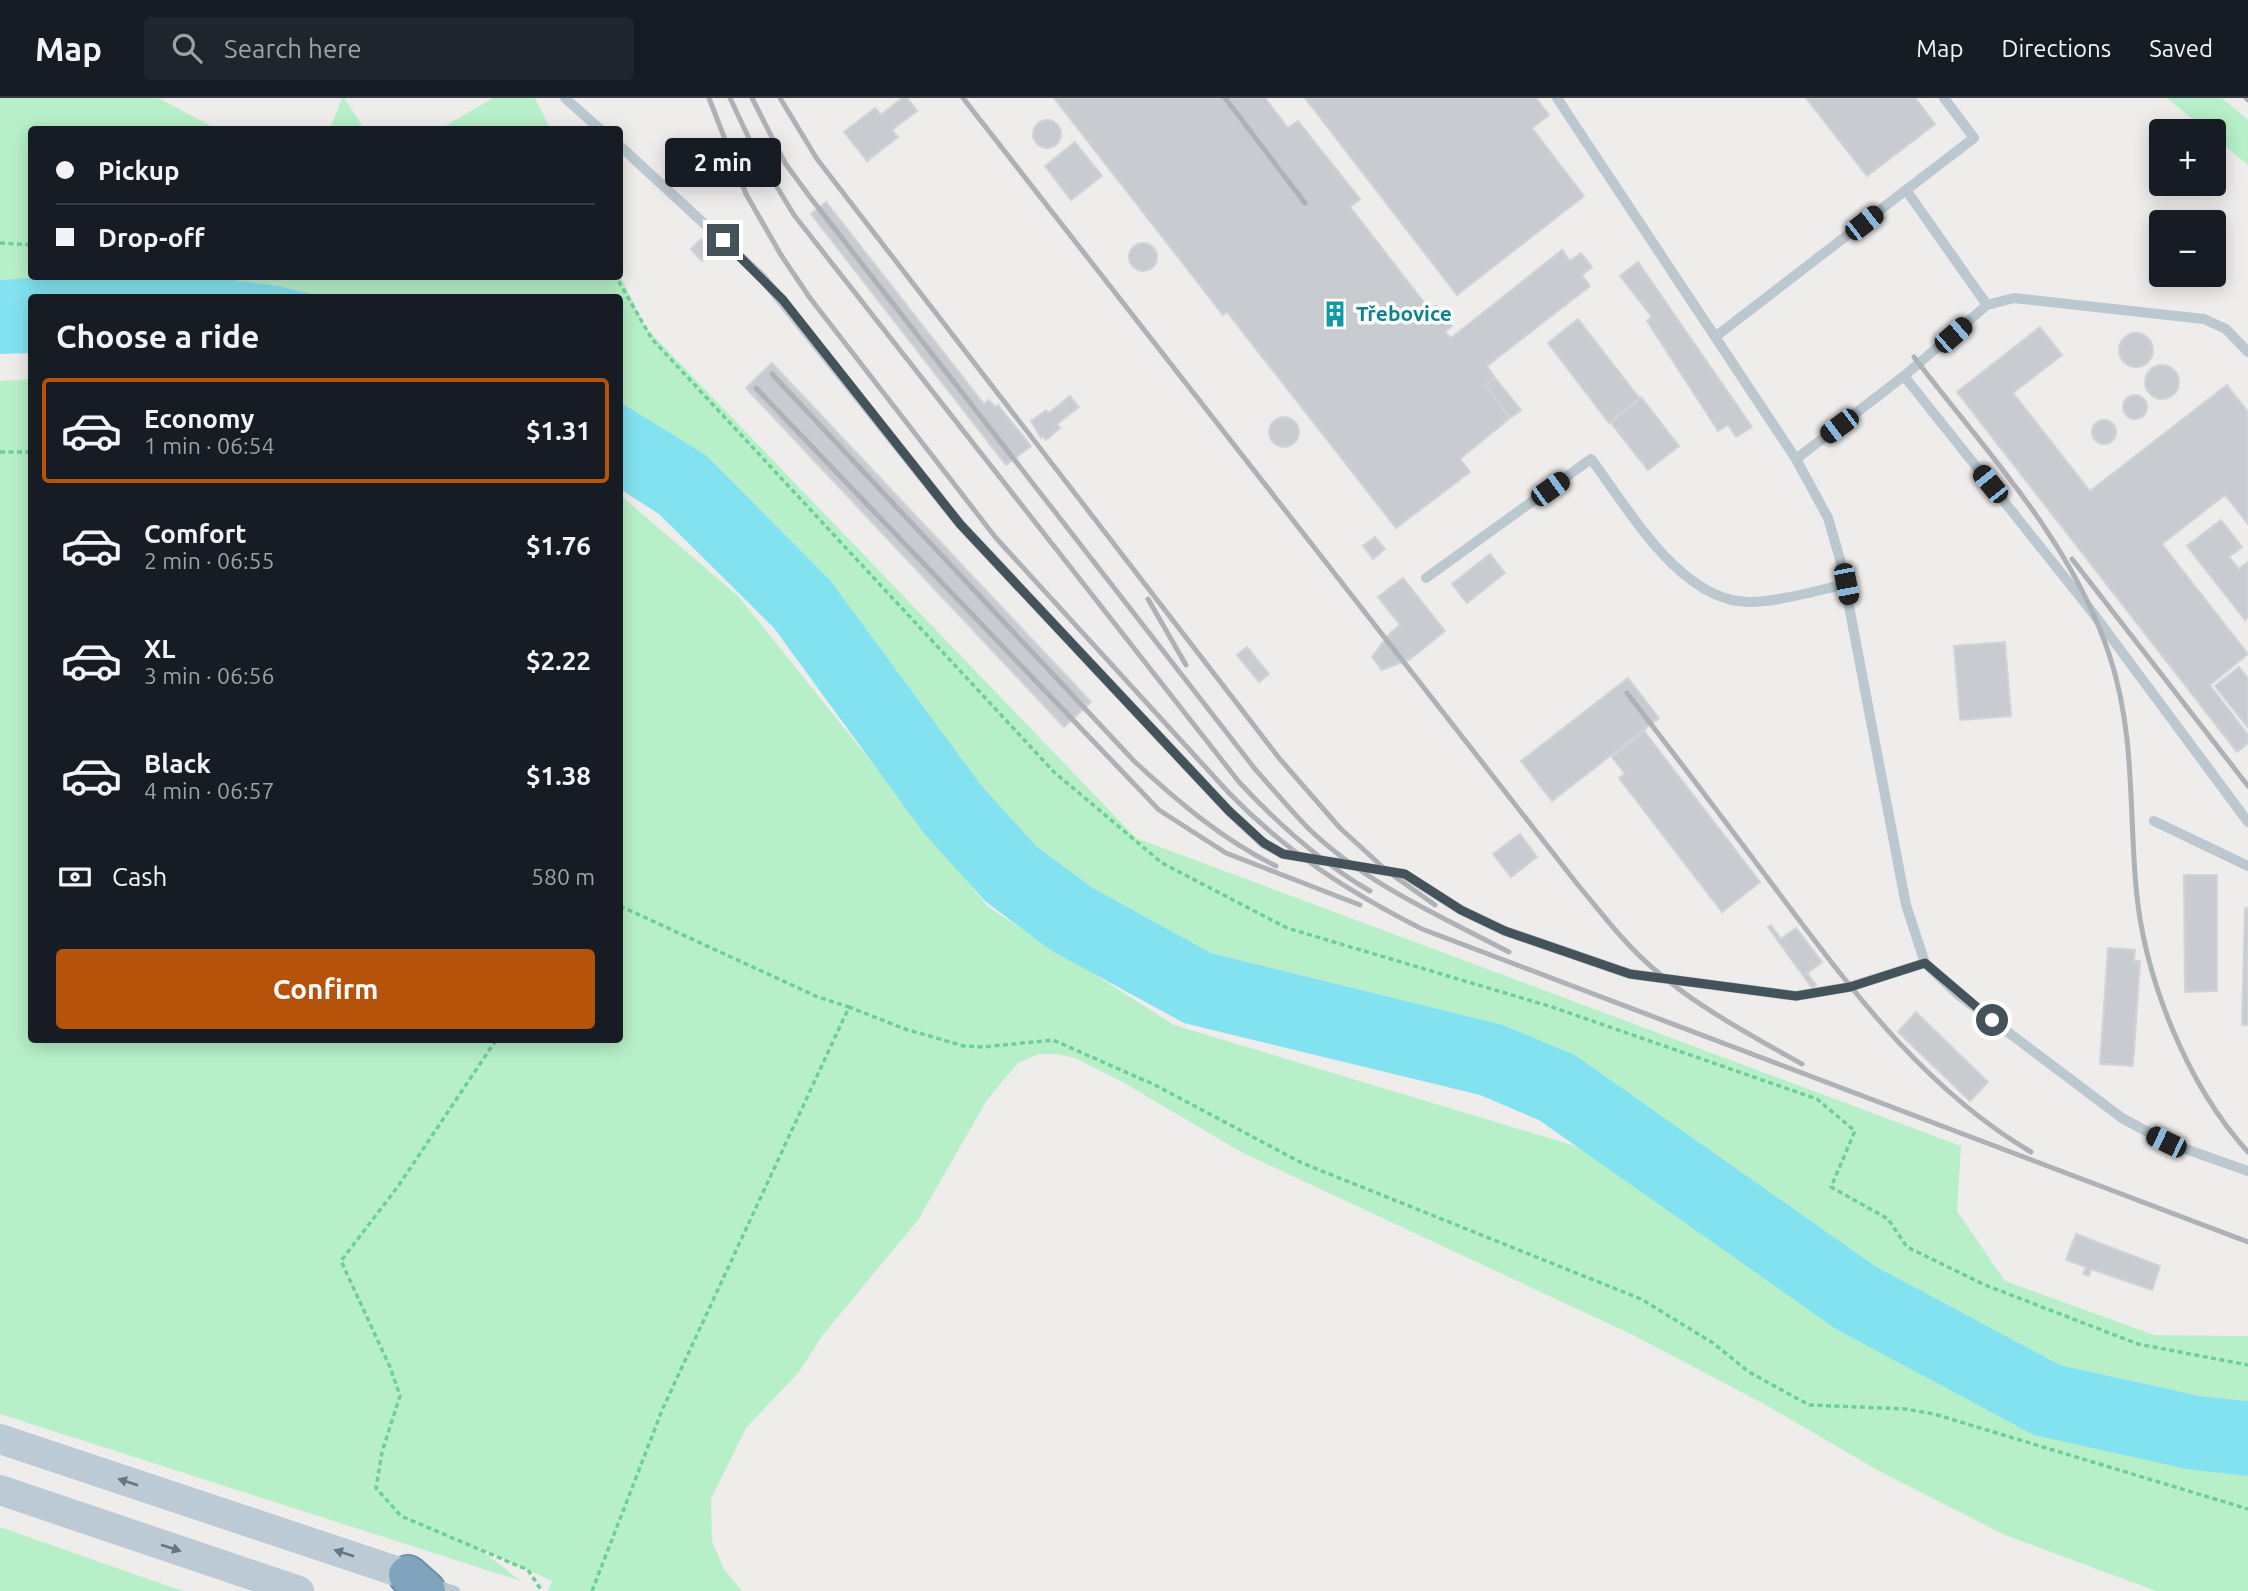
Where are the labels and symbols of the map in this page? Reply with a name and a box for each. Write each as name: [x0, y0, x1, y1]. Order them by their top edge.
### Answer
callout: 2 min: [665, 138, 781, 188]
car: [1841, 202, 1888, 244]
route end: [707, 224, 739, 256]
building icon: Třebovice: [1320, 299, 1350, 329]
place label: Třebovice: [1356, 301, 1452, 325]
car: [1931, 313, 1976, 357]
car: [1816, 405, 1863, 447]
car: [1969, 461, 2012, 507]
car: [1527, 468, 1574, 510]
car: [1832, 561, 1861, 607]
route start: [1976, 1004, 2008, 1036]
car: [2143, 1123, 2190, 1161]
one-way arrow: [117, 1476, 138, 1486]
one-way arrow: [160, 1544, 181, 1554]
one-way arrow: [333, 1547, 354, 1558]

